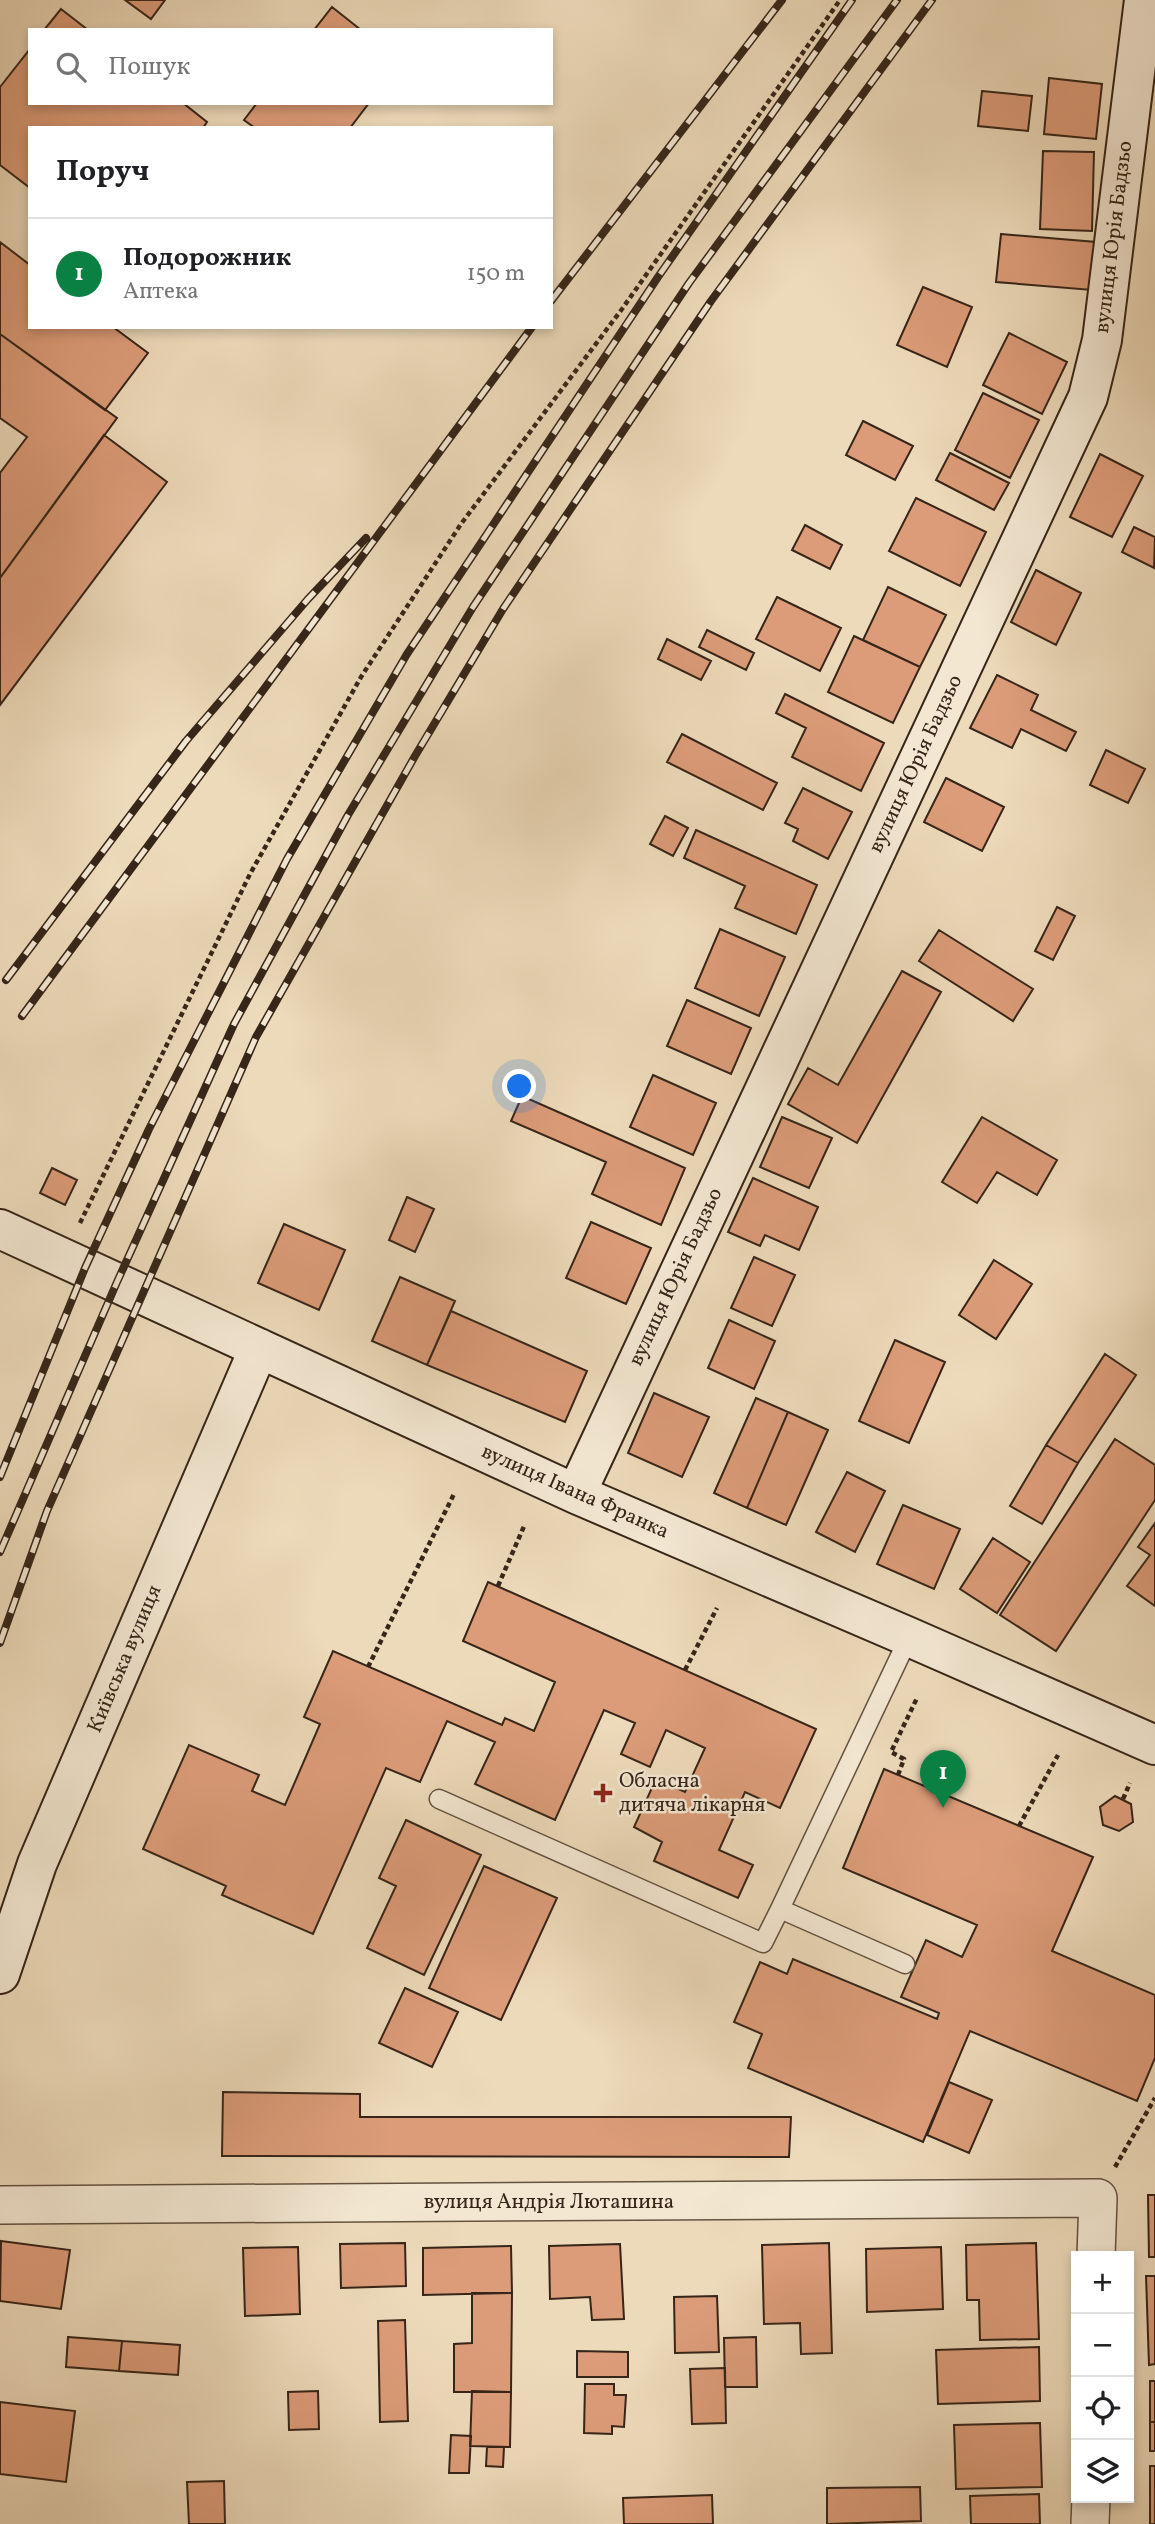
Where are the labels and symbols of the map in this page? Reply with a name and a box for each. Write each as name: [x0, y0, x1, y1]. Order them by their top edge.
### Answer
street label: вулиця Юрія Бадзьо: [1088, 139, 1140, 335]
street label: вулиця Юрія Бадзьо: [862, 670, 970, 858]
your location: [502, 1069, 536, 1103]
street label: вулиця Юрія Бадзьо: [622, 1183, 730, 1371]
street label: вулиця Івана Франка: [476, 1438, 674, 1546]
street label: Київська вулиця: [81, 1580, 169, 1737]
pin: 1: [920, 1750, 966, 1808]
place label: Обласна дитяча лікарня: [619, 1767, 766, 1820]
marker: Обласна дитяча лікарня: [593, 1783, 613, 1803]
street label: вулиця Андрія Люташина: [424, 2188, 674, 2217]

